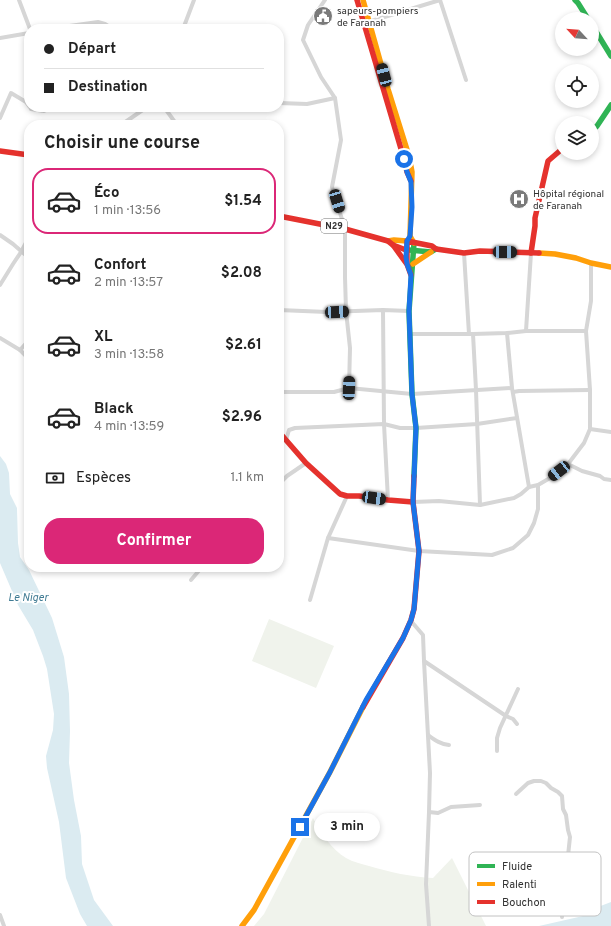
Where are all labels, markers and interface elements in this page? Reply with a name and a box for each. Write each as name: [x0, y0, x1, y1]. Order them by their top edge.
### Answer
public building icon: sapeurs-pompiers de Faranah: [312, 5, 334, 27]
place label: sapeurs-pompiers de Faranah: [337, 5, 419, 30]
north arrow: [555, 12, 599, 56]
map controls: [555, 12, 599, 160]
text: Départ: [68, 40, 116, 59]
car: [375, 62, 393, 88]
button: locate: [555, 64, 599, 108]
text: Destination: [68, 78, 148, 97]
button: layers: [555, 116, 599, 160]
text: Choisir une course: [44, 132, 200, 155]
route start: [395, 150, 413, 168]
icon: car: [46, 183, 82, 219]
text: Éco: [94, 184, 119, 203]
car: [328, 188, 346, 214]
hospital icon: Hôpital régional de Faranah: [508, 188, 530, 210]
place label: Hôpital régional de Faranah: [533, 188, 604, 213]
text: $1.54: [224, 192, 262, 211]
text: 1 min · 13:56: [94, 203, 161, 219]
road number: N29: [321, 219, 347, 233]
car: [493, 246, 517, 258]
icon: car: [46, 255, 82, 291]
text: Confort: [94, 256, 146, 275]
text: $2.08: [221, 264, 262, 283]
text: 2 min · 13:57: [94, 275, 163, 291]
car: [325, 305, 349, 319]
icon: car: [46, 327, 82, 363]
text: XL: [94, 328, 112, 347]
text: $2.61: [225, 336, 262, 355]
text: 3 min · 13:58: [94, 347, 164, 363]
car: [343, 376, 355, 400]
icon: car: [46, 399, 82, 435]
text: Black: [94, 400, 134, 419]
text: $2.96: [222, 408, 262, 427]
text: 4 min · 13:59: [94, 419, 164, 435]
car: [546, 459, 572, 483]
icon: cash: [44, 467, 66, 489]
text: Espèces: [76, 469, 131, 488]
text: 1.1 km: [230, 470, 264, 486]
car: [361, 490, 387, 506]
button: Confirmer: [44, 518, 264, 564]
water label: Le Niger: [8, 591, 49, 605]
callout: 3 min: [314, 813, 380, 841]
route end: [291, 818, 309, 836]
text: 3 min: [330, 819, 364, 835]
legend: [469, 852, 601, 916]
text: Fluide: [502, 860, 532, 874]
text: Ralenti: [502, 878, 537, 892]
text: Bouchon: [502, 896, 546, 910]

